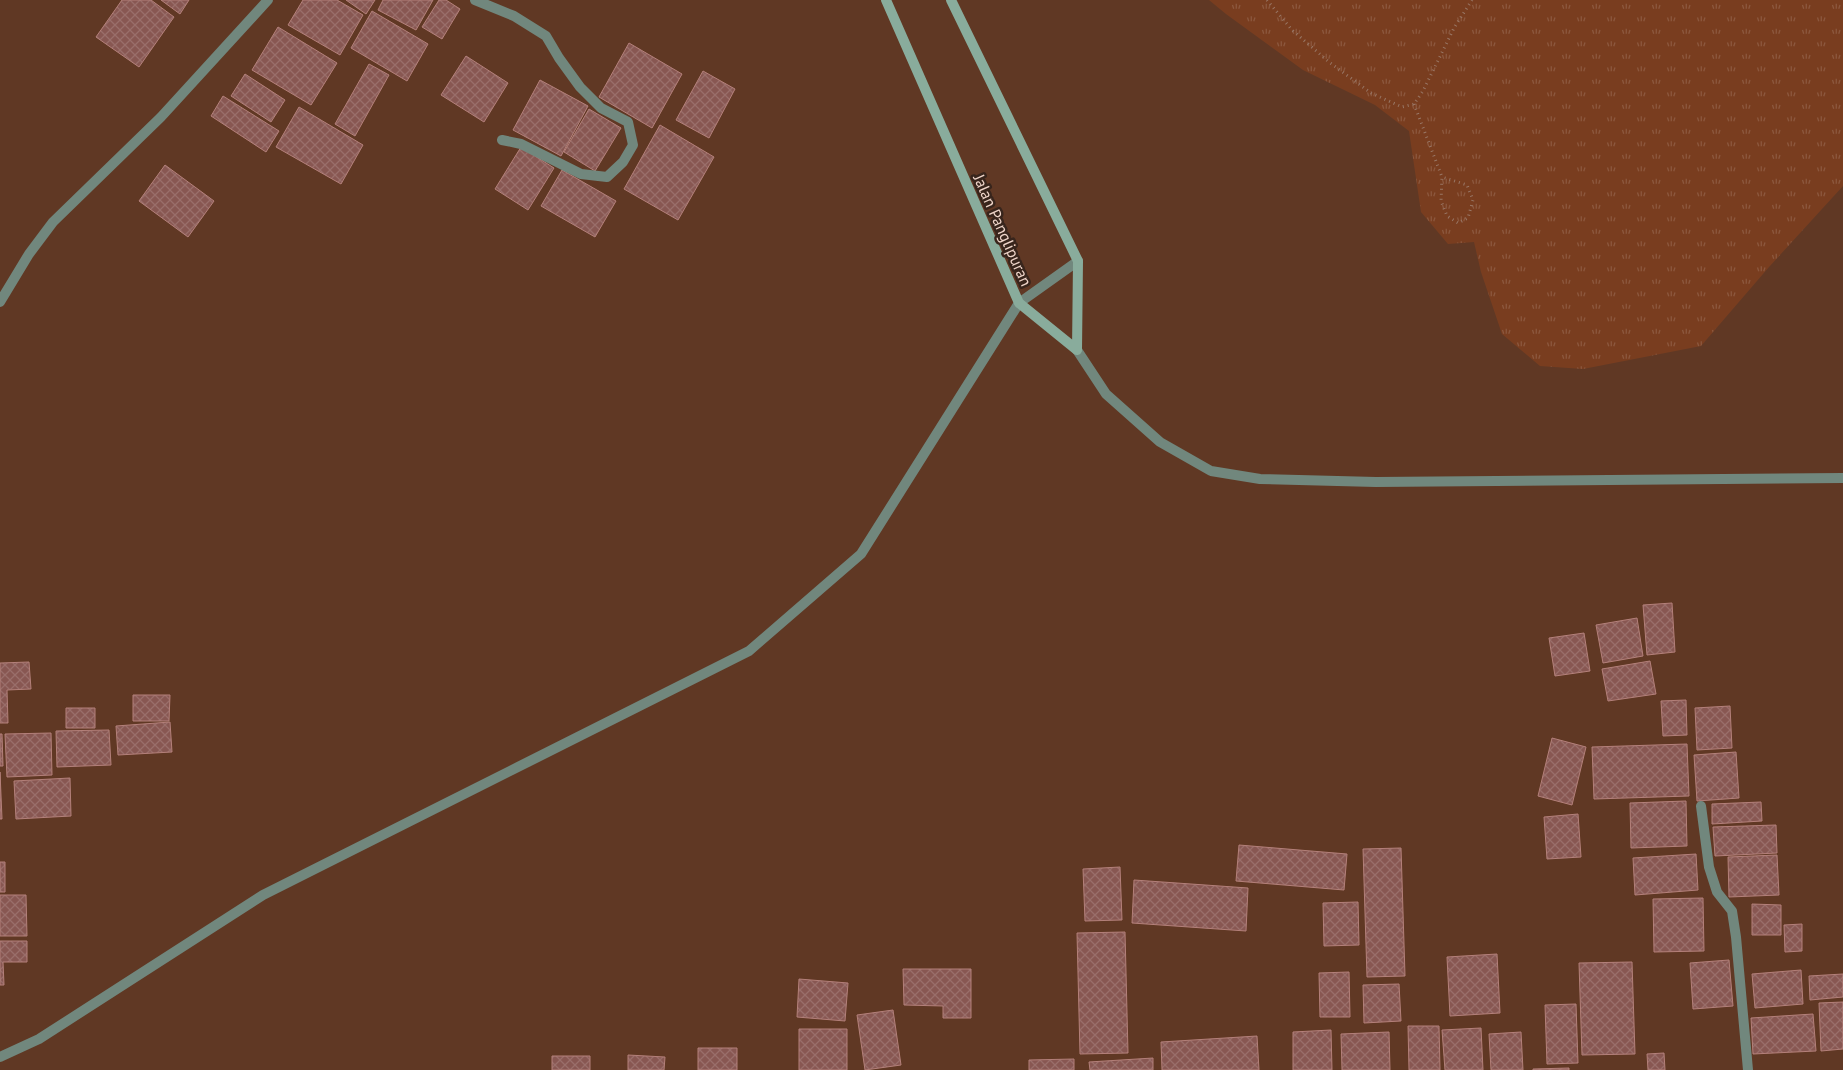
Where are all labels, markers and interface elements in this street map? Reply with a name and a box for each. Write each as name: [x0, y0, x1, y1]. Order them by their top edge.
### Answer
street label: Jalan Panglipuran: [969, 170, 1037, 289]

